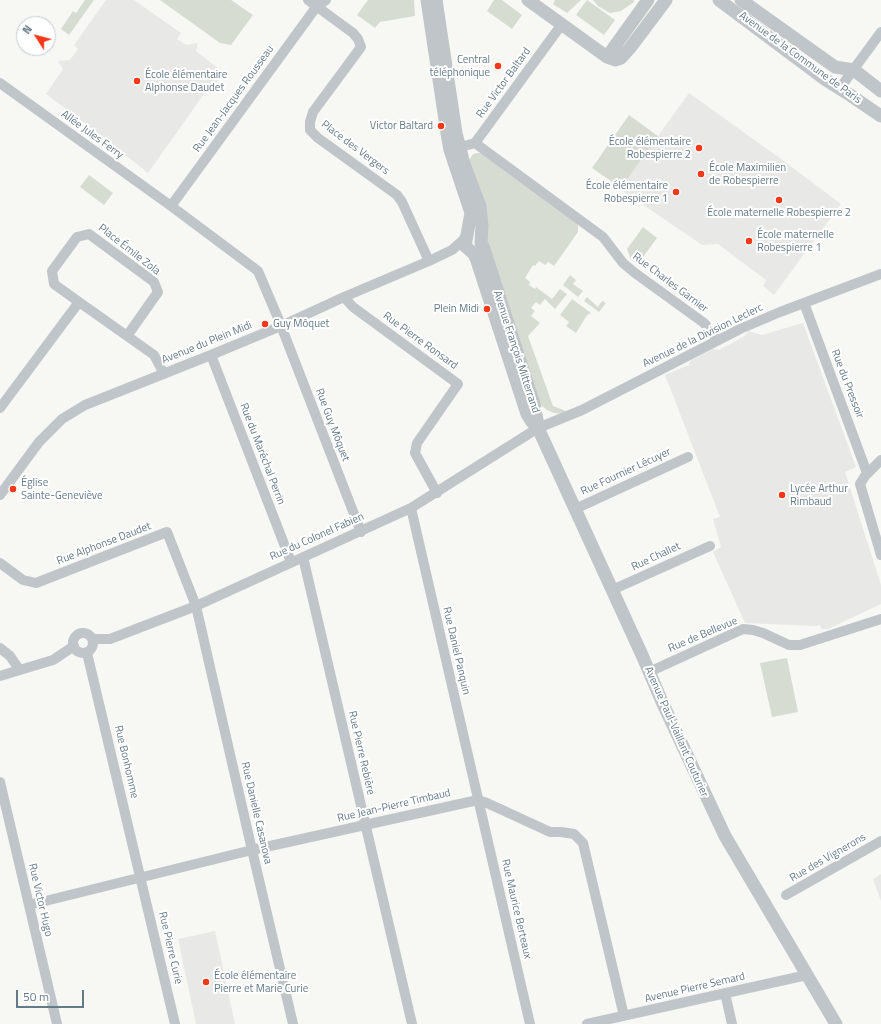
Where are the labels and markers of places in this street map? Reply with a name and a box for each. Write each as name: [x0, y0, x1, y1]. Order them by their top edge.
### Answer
place label: Central téléphonique: [429, 53, 490, 79]
marker: Central téléphonique: [493, 61, 503, 71]
place label: École élémentaire Alphonse Daudet: [145, 68, 227, 94]
marker: École élémentaire Alphonse Daudet: [132, 76, 142, 86]
place label: Victor Baltard: [370, 119, 433, 133]
marker: Victor Baltard: [436, 121, 446, 131]
place label: École élémentaire Robespierre 2: [609, 135, 691, 161]
marker: École élémentaire Robespierre 2: [694, 143, 704, 153]
place label: École Maximilien de Robespierre: [709, 161, 786, 187]
marker: École Maximilien de Robespierre: [696, 169, 706, 179]
place label: École élémentaire Robespierre 1: [586, 179, 668, 205]
marker: École élémentaire Robespierre 1: [671, 187, 681, 197]
marker: École maternelle Robespierre 2: [774, 195, 784, 205]
place label: École maternelle Robespierre 2: [707, 206, 851, 220]
place label: École maternelle Robespierre 1: [757, 228, 834, 254]
marker: École maternelle Robespierre 1: [744, 236, 754, 246]
place label: Plein Midi: [434, 302, 479, 316]
marker: Plein Midi: [482, 304, 492, 314]
place label: Guy Môquet: [273, 317, 329, 331]
marker: Guy Môquet: [260, 319, 270, 329]
place label: Église Sainte-Geneviève: [21, 476, 103, 502]
place label: Lycée Arthur Rimbaud: [790, 482, 848, 508]
marker: Église Sainte-Geneviève: [8, 484, 18, 494]
marker: Lycée Arthur Rimbaud: [777, 490, 787, 500]
place label: École élémentaire Pierre et Marie Curie: [214, 969, 308, 995]
marker: École élémentaire Pierre et Marie Curie: [201, 977, 211, 987]

